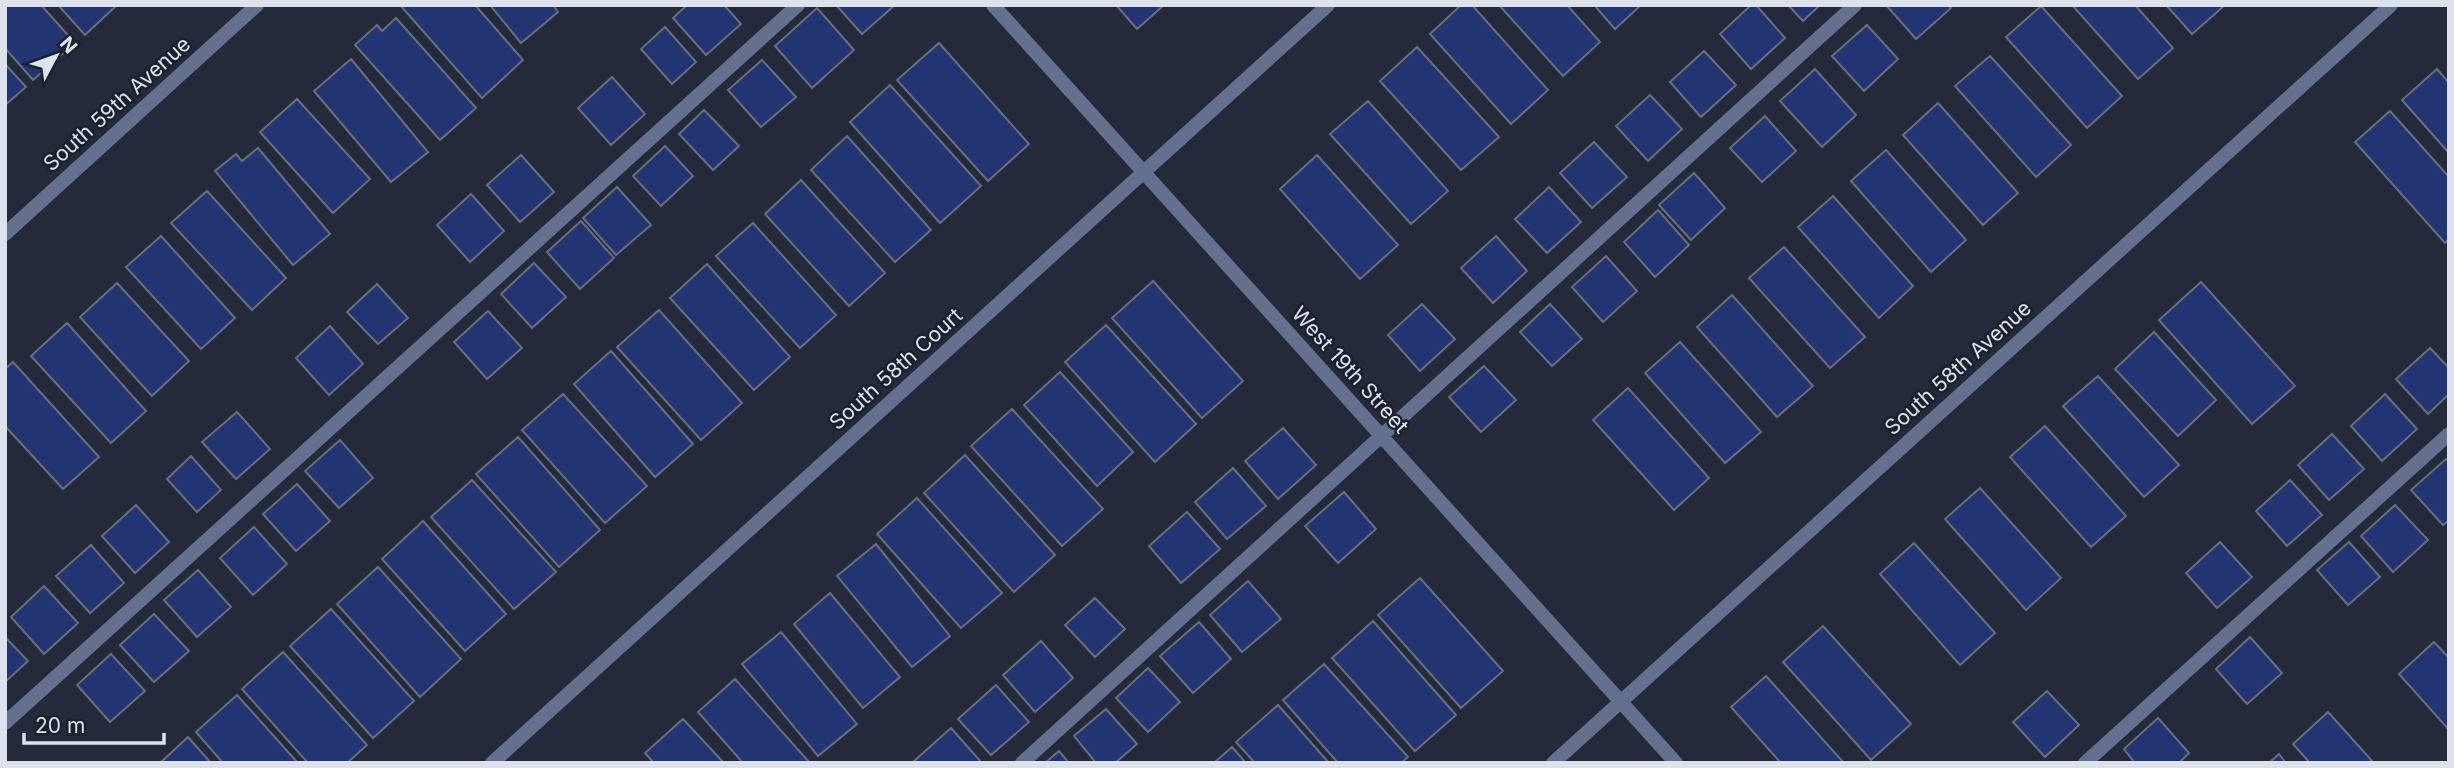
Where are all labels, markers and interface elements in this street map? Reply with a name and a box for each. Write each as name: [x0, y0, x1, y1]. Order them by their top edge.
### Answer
north arrow: [21, 21, 91, 91]
street label: South 59th Avenue: [38, 31, 195, 176]
text: N: [55, 32, 82, 58]
street label: South 58th Avenue: [1879, 295, 2036, 440]
street label: West 19th Street: [1287, 301, 1414, 438]
street label: South 58th Court: [824, 302, 967, 435]
scale bar: [24, 702, 164, 746]
text: 20 m: [35, 713, 85, 738]

